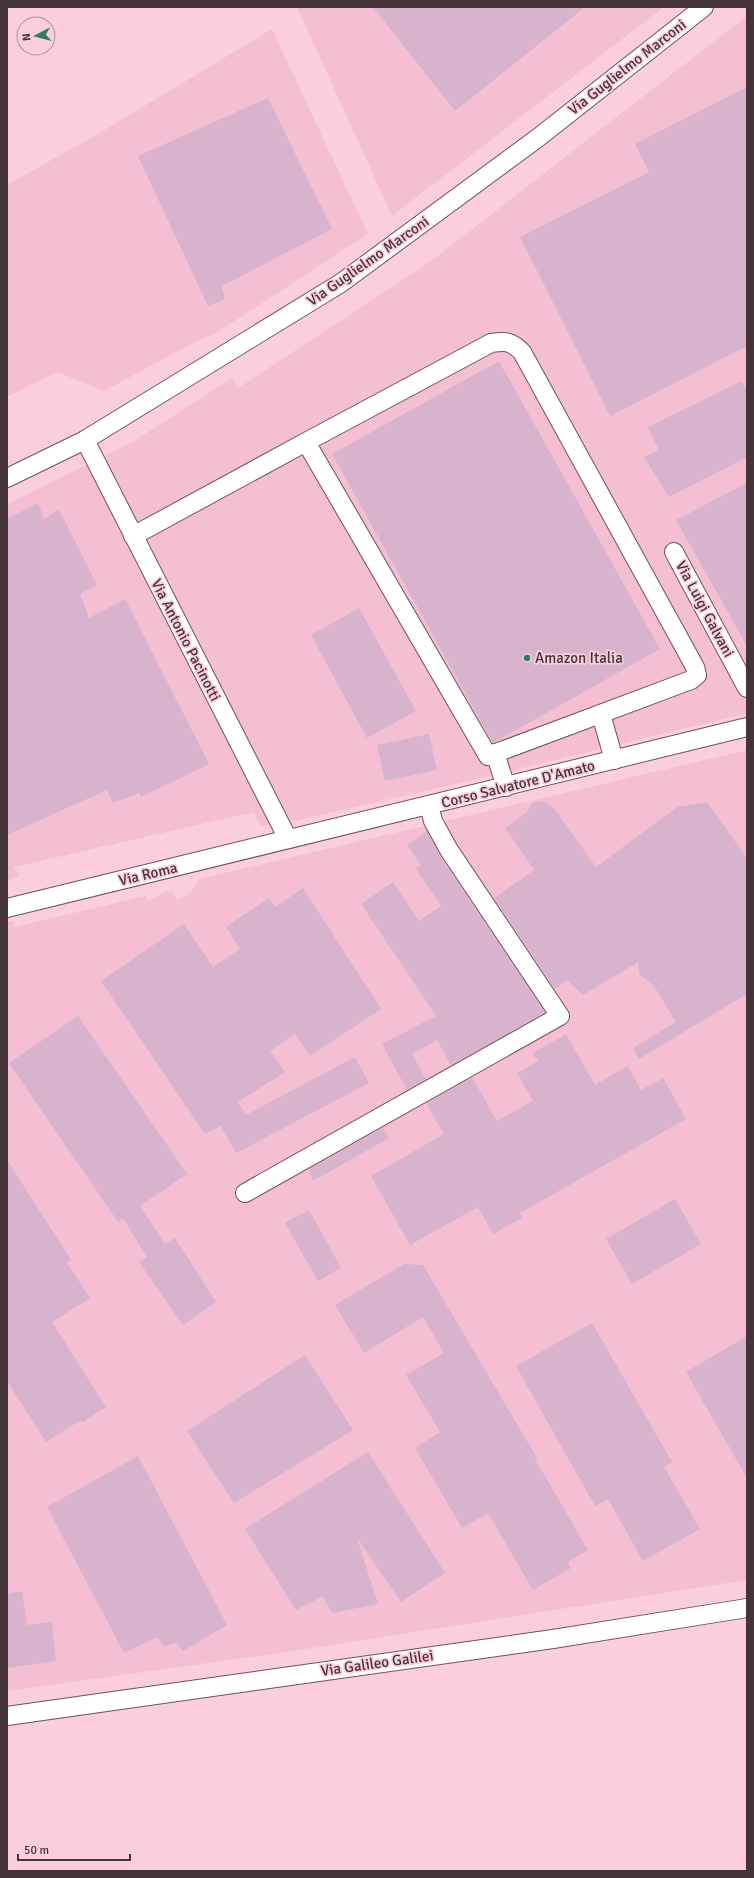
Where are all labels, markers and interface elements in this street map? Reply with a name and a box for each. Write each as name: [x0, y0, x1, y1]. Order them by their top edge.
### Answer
street label: Via Guglielmo Marconi: [564, 15, 690, 119]
north arrow: [16, 16, 56, 56]
text: N: [20, 33, 33, 42]
street label: Via Guglielmo Marconi: [304, 212, 432, 310]
street label: Via Luigi Galvani: [672, 558, 738, 660]
street label: Via Antonio Pacinotti: [147, 576, 225, 704]
place label: Amazon Italia: [535, 649, 623, 667]
marker: Amazon Italia: [522, 653, 532, 663]
street label: Corso Salvatore D'Amato: [439, 756, 597, 812]
street label: Via Roma: [117, 859, 179, 889]
street label: Via Galileo Galilei: [320, 1646, 434, 1680]
scale bar: [18, 1836, 130, 1862]
text: 50 m: [24, 1843, 49, 1858]

